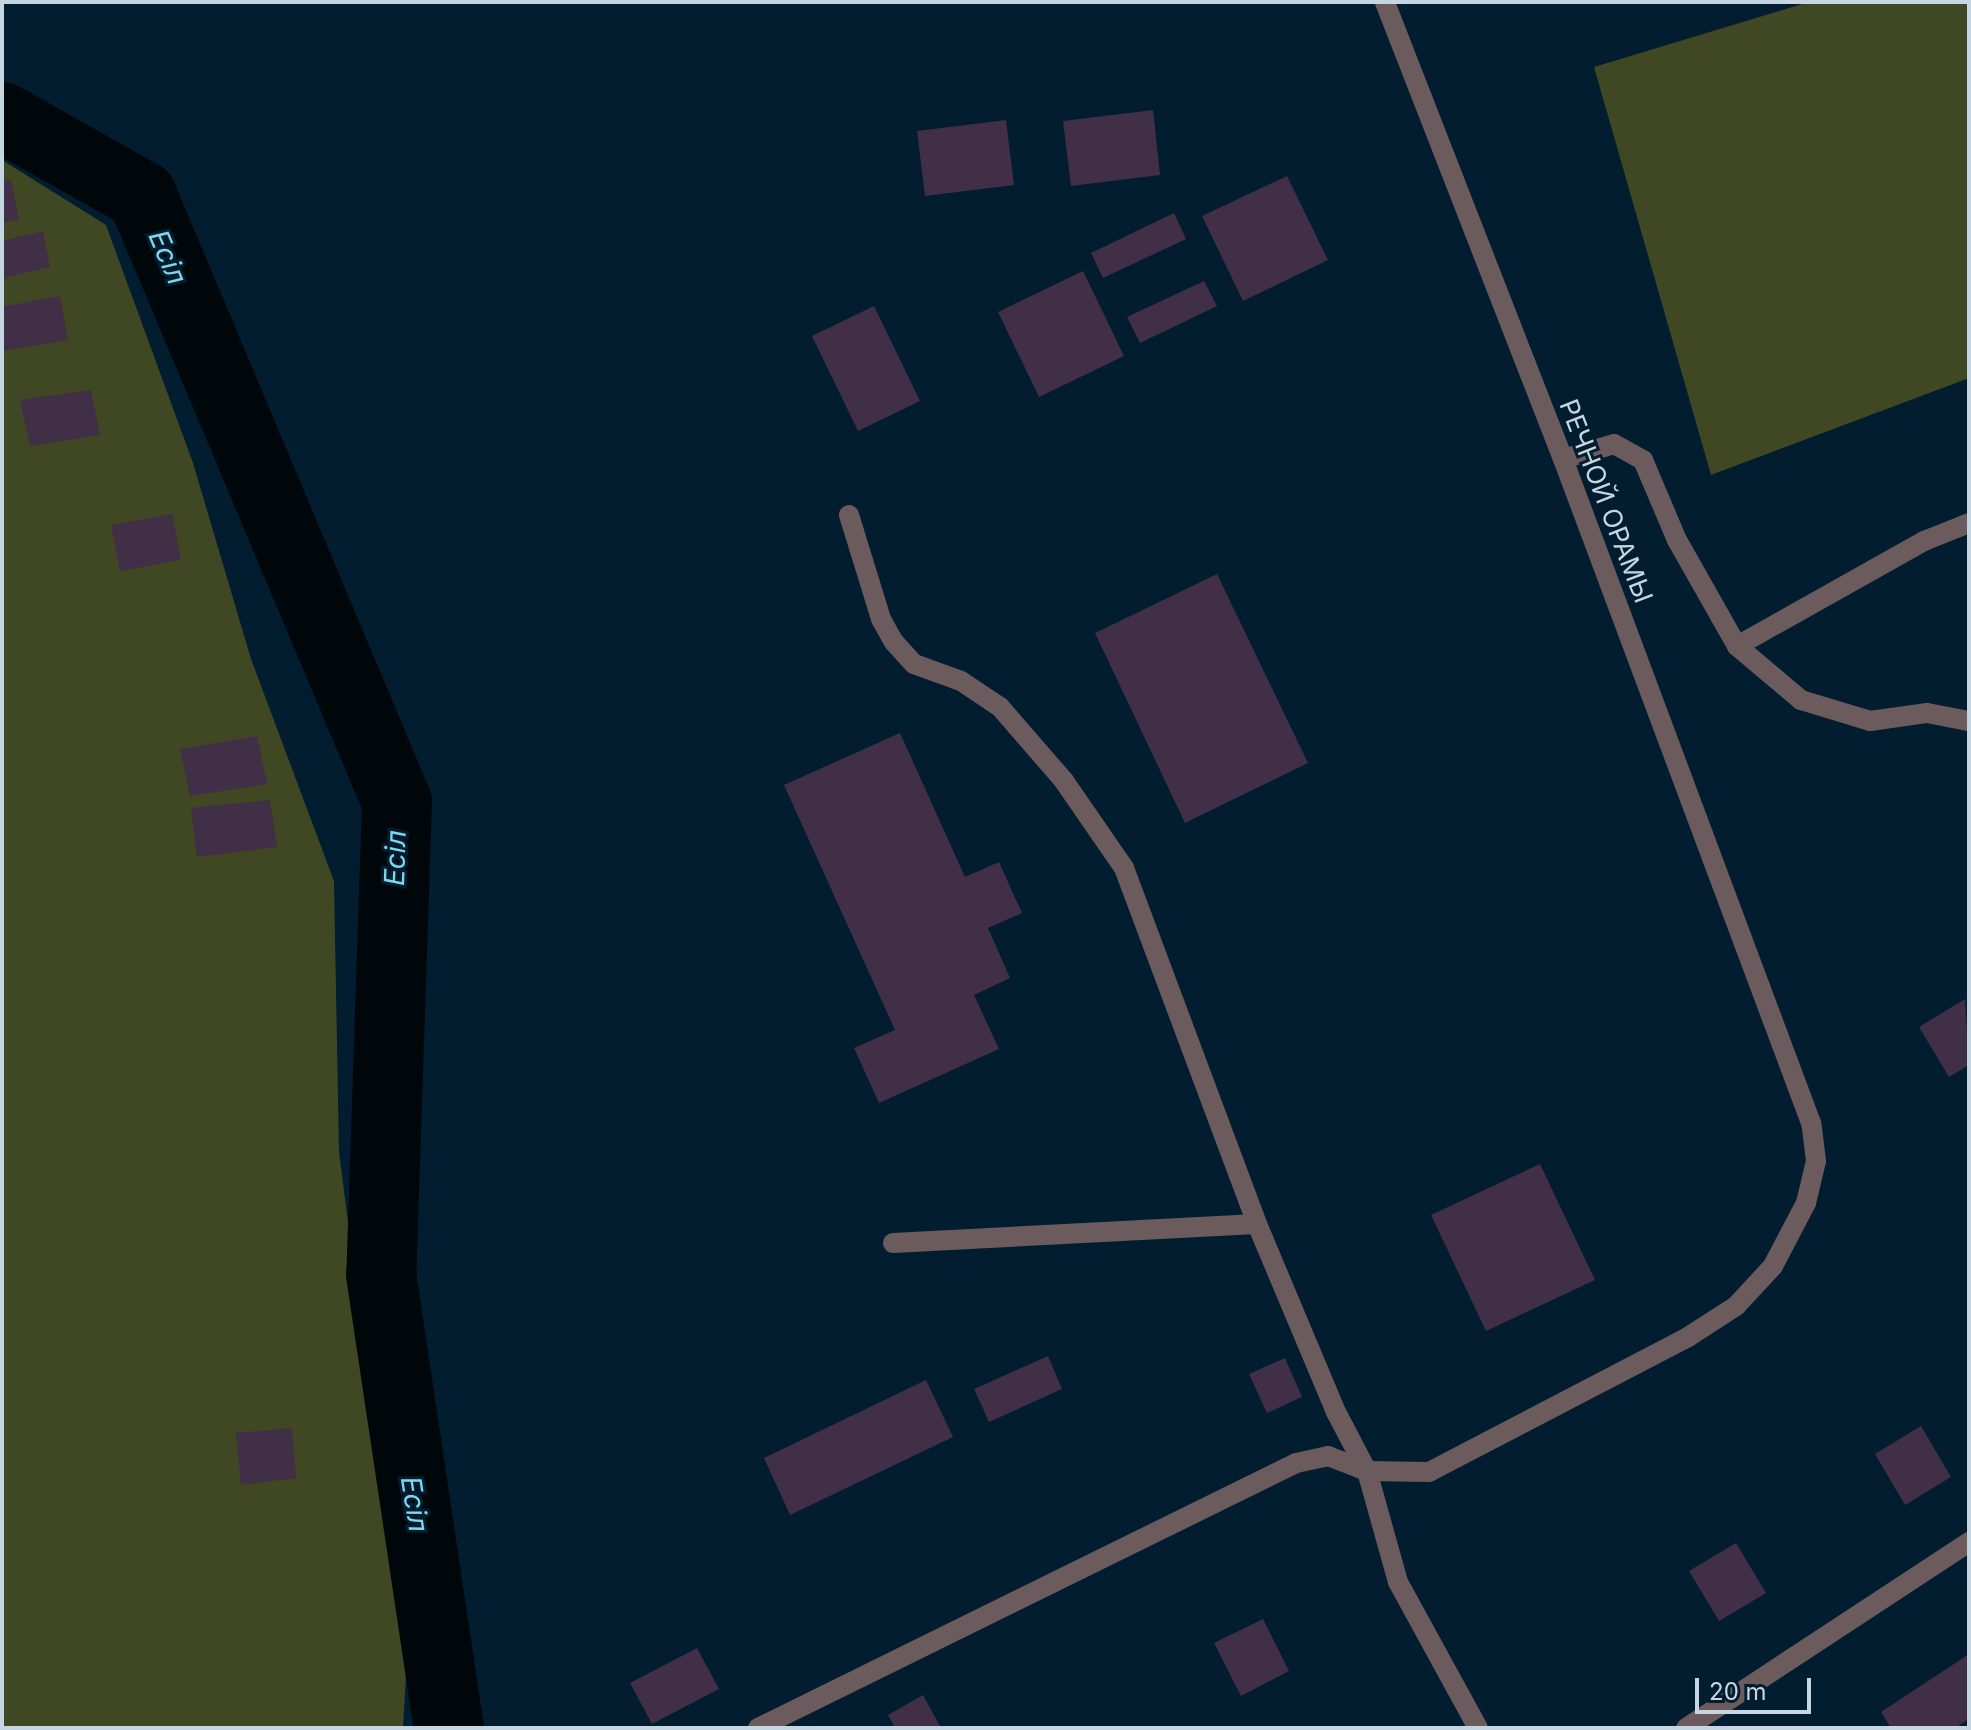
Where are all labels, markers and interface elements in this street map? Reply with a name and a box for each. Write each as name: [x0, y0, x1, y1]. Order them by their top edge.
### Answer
water label: Есіл: [142, 225, 194, 289]
street label: РЕЧНОЙ ОРАМЫ: [1553, 395, 1659, 607]
water label: Есіл: [377, 830, 413, 886]
water label: Есіл: [394, 1474, 436, 1534]
scale bar: [1699, 1662, 1815, 1712]
text: 20 m: [1709, 1677, 1767, 1706]

